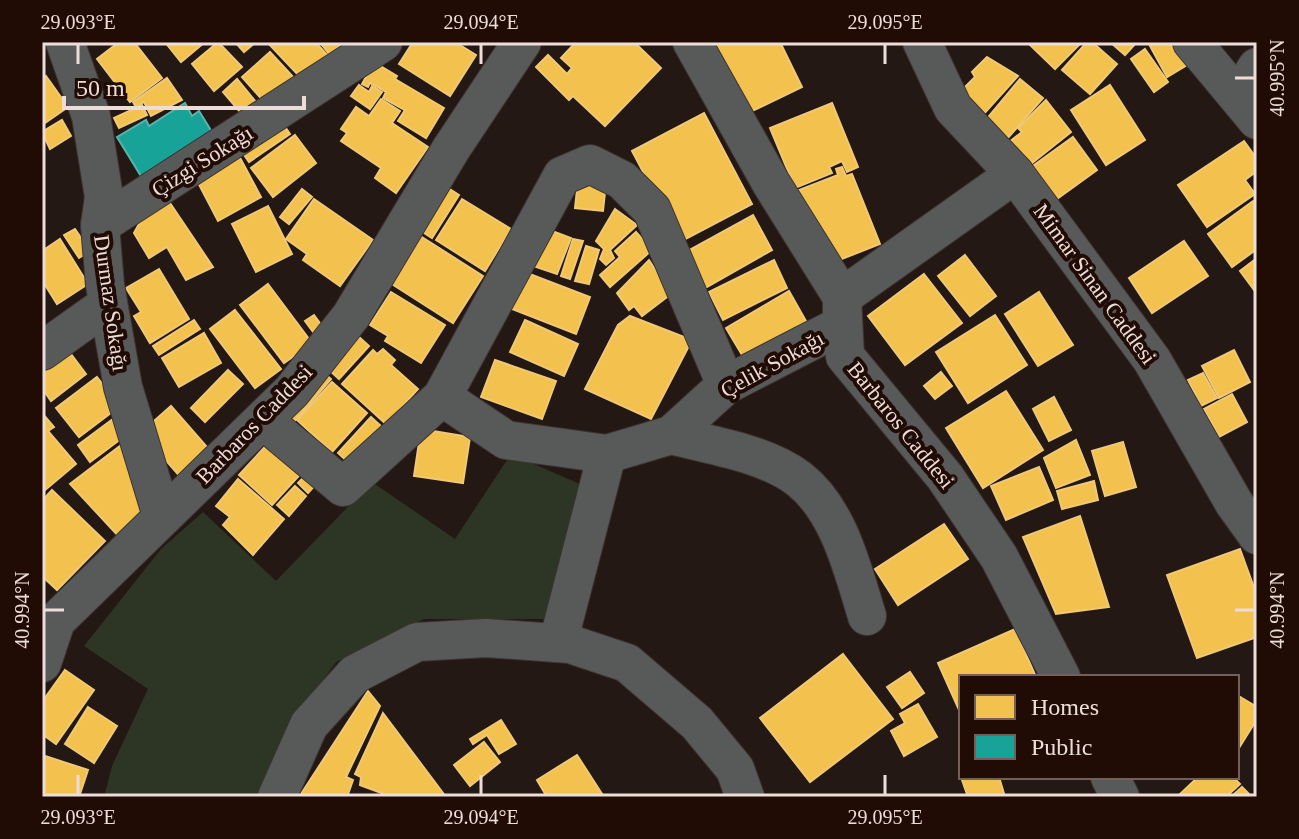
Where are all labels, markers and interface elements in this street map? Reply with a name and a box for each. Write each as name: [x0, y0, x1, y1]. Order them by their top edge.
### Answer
text: 29.093°E: [40, 11, 116, 33]
text: 29.094°E: [443, 11, 519, 33]
text: 29.095°E: [847, 11, 923, 33]
text: 40.995°N: [1266, 39, 1288, 117]
scale bar: [64, 60, 304, 110]
text: 50 m: [76, 75, 125, 101]
street label: Çizgi Sokağı: [147, 120, 257, 202]
street label: Mimar Sinan Caddesi: [1028, 199, 1162, 369]
street label: Durmaz Sokağı: [89, 233, 133, 373]
street label: Çelik Sokağı: [716, 325, 828, 403]
street label: Barbaros Caddesi: [842, 357, 960, 493]
street label: Barbaros Caddesi: [191, 359, 317, 489]
text: 40.994°N: [11, 571, 33, 649]
text: 40.994°N: [1266, 571, 1288, 649]
legend: [959, 675, 1239, 779]
text: Homes: [1031, 694, 1099, 720]
text: Public: [1031, 734, 1092, 760]
text: 29.093°E: [40, 806, 116, 828]
text: 29.094°E: [443, 806, 519, 828]
text: 29.095°E: [847, 806, 923, 828]

